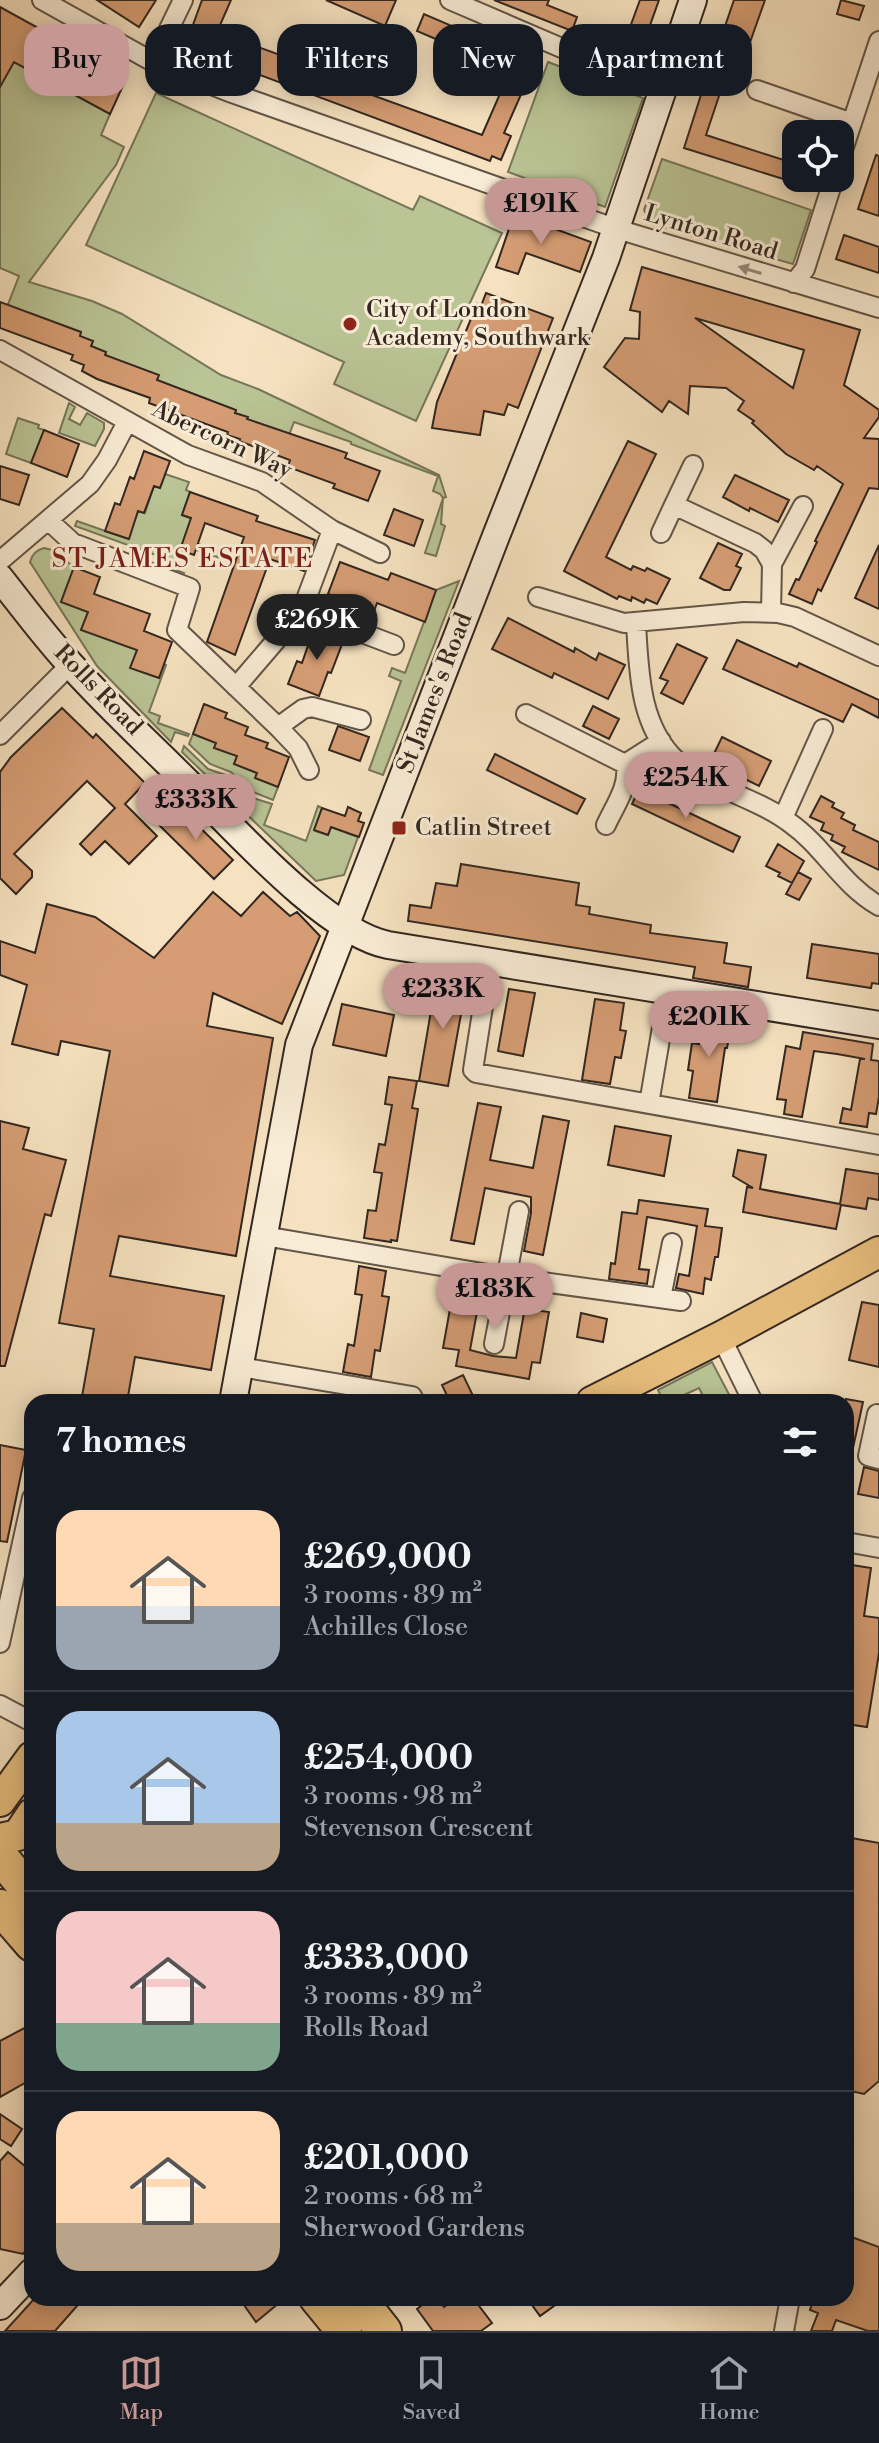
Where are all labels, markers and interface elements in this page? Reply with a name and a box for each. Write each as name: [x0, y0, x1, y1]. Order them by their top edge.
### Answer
chip: Buy: [24, 24, 129, 96]
chip: Rent: [145, 24, 261, 96]
chip: Filters: [277, 24, 417, 96]
chip: New: [433, 24, 543, 96]
chip: Apartment: [559, 24, 752, 96]
map controls: [782, 120, 854, 192]
button: locate: [782, 120, 854, 192]
pin: £191K: [485, 178, 597, 246]
text: £191K: [503, 188, 579, 220]
street label: Lynton Road: [641, 198, 782, 268]
one-way arrow: [738, 263, 762, 276]
place label: City of London Academy, Southwark: [365, 295, 591, 353]
marker: City of London Academy, Southwark: [341, 315, 359, 333]
street label: Abercorn Way: [146, 394, 297, 486]
district label: ST JAMES ESTATE: [52, 543, 314, 575]
pin: £269K: [261, 594, 373, 662]
text: £269K: [275, 604, 359, 636]
street label: St James's Road: [391, 608, 480, 778]
street label: Rolls Road: [47, 638, 149, 742]
pin: £254K: [630, 752, 742, 820]
text: £254K: [643, 762, 729, 794]
pin: £333K: [140, 774, 252, 842]
text: £333K: [155, 784, 237, 816]
place label: Catlin Street: [415, 813, 552, 843]
marker: Catlin Street: [390, 819, 408, 837]
pin: £233K: [387, 963, 499, 1031]
text: £233K: [401, 973, 485, 1005]
pin: £201K: [653, 991, 765, 1059]
text: £201K: [668, 1001, 750, 1033]
pin: £183K: [439, 1263, 551, 1331]
text: £183K: [455, 1273, 535, 1305]
icon: filters: [778, 1420, 822, 1464]
text: 7 homes: [56, 1421, 186, 1463]
text: £269,000: [304, 1537, 472, 1579]
icon: home: [120, 1542, 216, 1638]
text: 3 rooms · 89 m²: [304, 1579, 482, 1611]
text: Achilles Close: [304, 1611, 468, 1643]
text: £254,000: [304, 1738, 473, 1780]
icon: home: [120, 1743, 216, 1839]
text: 3 rooms · 98 m²: [304, 1780, 482, 1812]
text: Stevenson Crescent: [304, 1812, 533, 1844]
text: £333,000: [304, 1938, 469, 1980]
icon: home: [120, 1943, 216, 2039]
text: 3 rooms · 89 m²: [304, 1980, 482, 2012]
text: Rolls Road: [304, 2012, 429, 2044]
text: £201,000: [304, 2138, 469, 2180]
icon: home: [120, 2143, 216, 2239]
text: 2 rooms · 68 m²: [304, 2180, 482, 2212]
text: Sherwood Gardens: [304, 2212, 525, 2244]
tab: Map: [119, 2351, 163, 2426]
tab: Saved: [402, 2351, 460, 2426]
tab: Home: [699, 2351, 760, 2426]

